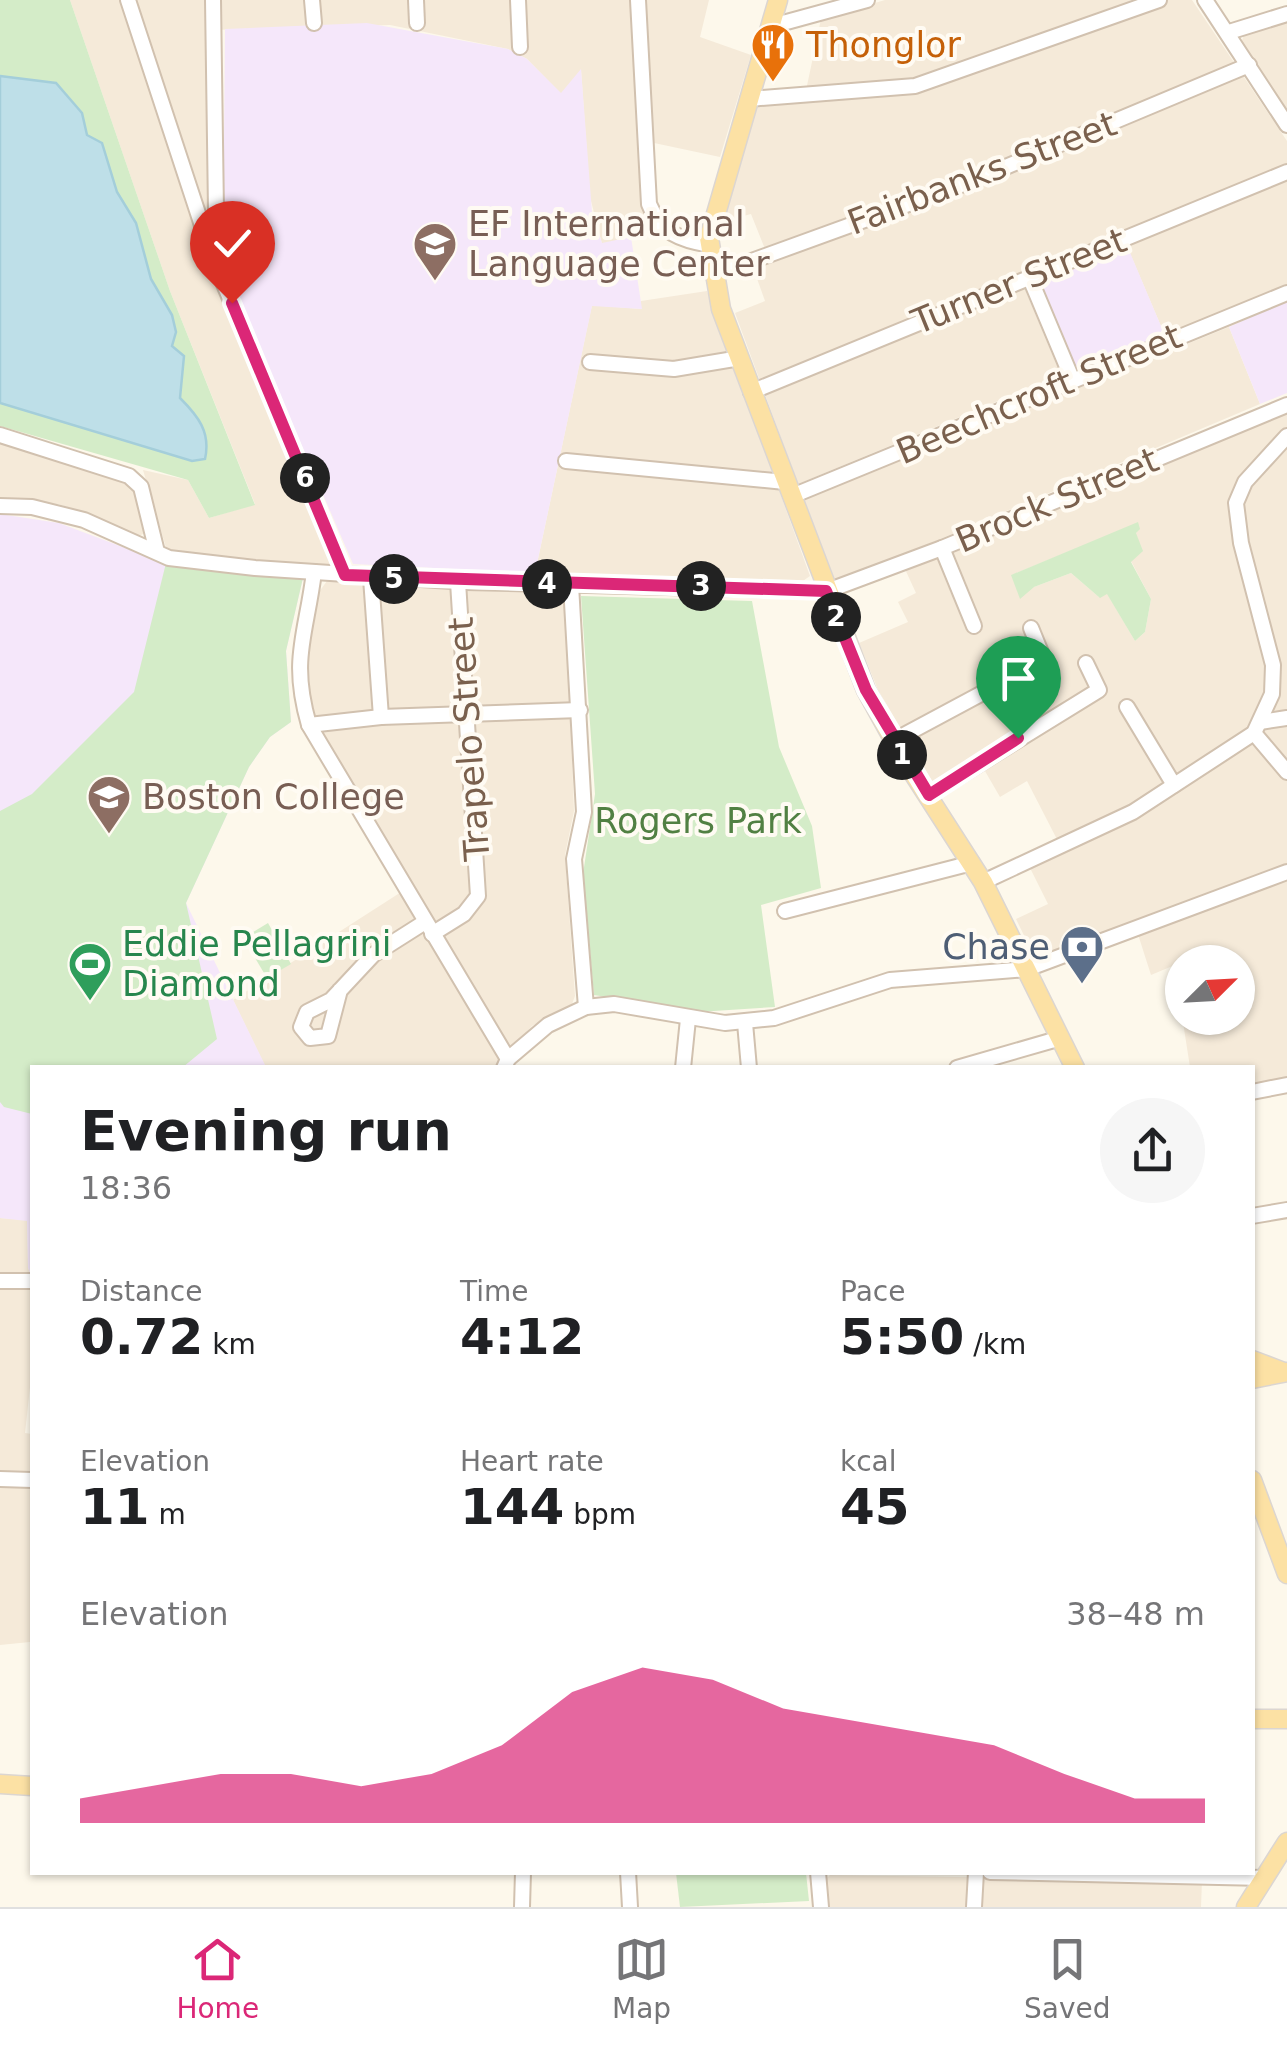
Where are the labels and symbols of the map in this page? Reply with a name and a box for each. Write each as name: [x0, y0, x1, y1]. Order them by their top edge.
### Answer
restaurant icon: Thonglor: [750, 22, 796, 83]
place label: Thonglor: [805, 25, 962, 65]
street label: Fairbanks Street: [842, 103, 1122, 243]
pin: [190, 201, 275, 304]
place label: EF International Language Center: [468, 204, 770, 284]
street label: Turner Street: [905, 220, 1132, 343]
school or university icon: EF International Language Center: [412, 221, 458, 282]
street label: Beechcroft Street: [890, 316, 1188, 472]
street label: Brock Street: [950, 439, 1164, 561]
pin: 6: [280, 453, 330, 503]
pin: 5: [369, 554, 419, 604]
pin: 4: [522, 559, 572, 609]
pin: 3: [676, 561, 726, 611]
pin: 2: [811, 592, 861, 642]
street label: Trapelo Street: [441, 616, 498, 863]
pin: [976, 636, 1061, 739]
pin: 1: [877, 730, 927, 780]
school or university icon: Boston College: [86, 774, 132, 835]
place label: Boston College: [142, 777, 405, 817]
park label: Rogers Park: [594, 801, 802, 841]
place label: Eddie Pellagrini Diamond: [122, 924, 391, 1004]
bank icon: Chase: [1059, 924, 1105, 985]
place label: Chase: [942, 927, 1050, 967]
sports icon: Eddie Pellagrini Diamond: [67, 941, 113, 1002]
north arrow: [1165, 945, 1255, 1035]

